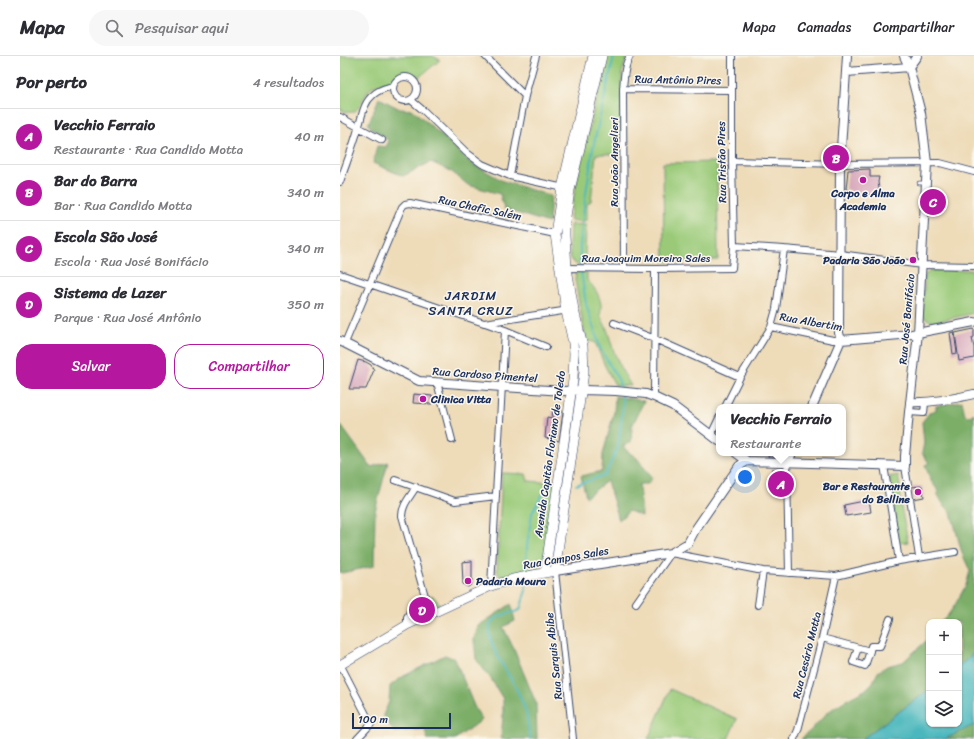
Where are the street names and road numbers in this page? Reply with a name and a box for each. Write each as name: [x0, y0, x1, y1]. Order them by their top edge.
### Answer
street label: Rua Antônio Pires: [634, 70, 723, 90]
street label: Rua João Angelieri: [605, 116, 624, 207]
street label: Rua Tristão Pires: [712, 120, 732, 203]
street label: Rua Chafic Salém: [437, 190, 524, 226]
street label: Rua Joaquim Moreira Sales: [582, 249, 711, 268]
street label: Rua José Bonifácio: [894, 272, 920, 365]
street label: Rua Albertim: [778, 307, 844, 337]
street label: Rua Cardoso Pimentel: [432, 362, 539, 388]
street label: Avenida Capitão Floriano de Toledo: [529, 369, 571, 540]
street label: Rua Campos Sales: [522, 541, 611, 575]
street label: Rua Cesário Motta: [787, 609, 827, 700]
street label: Rua Sarquis Abibe: [540, 611, 568, 700]

